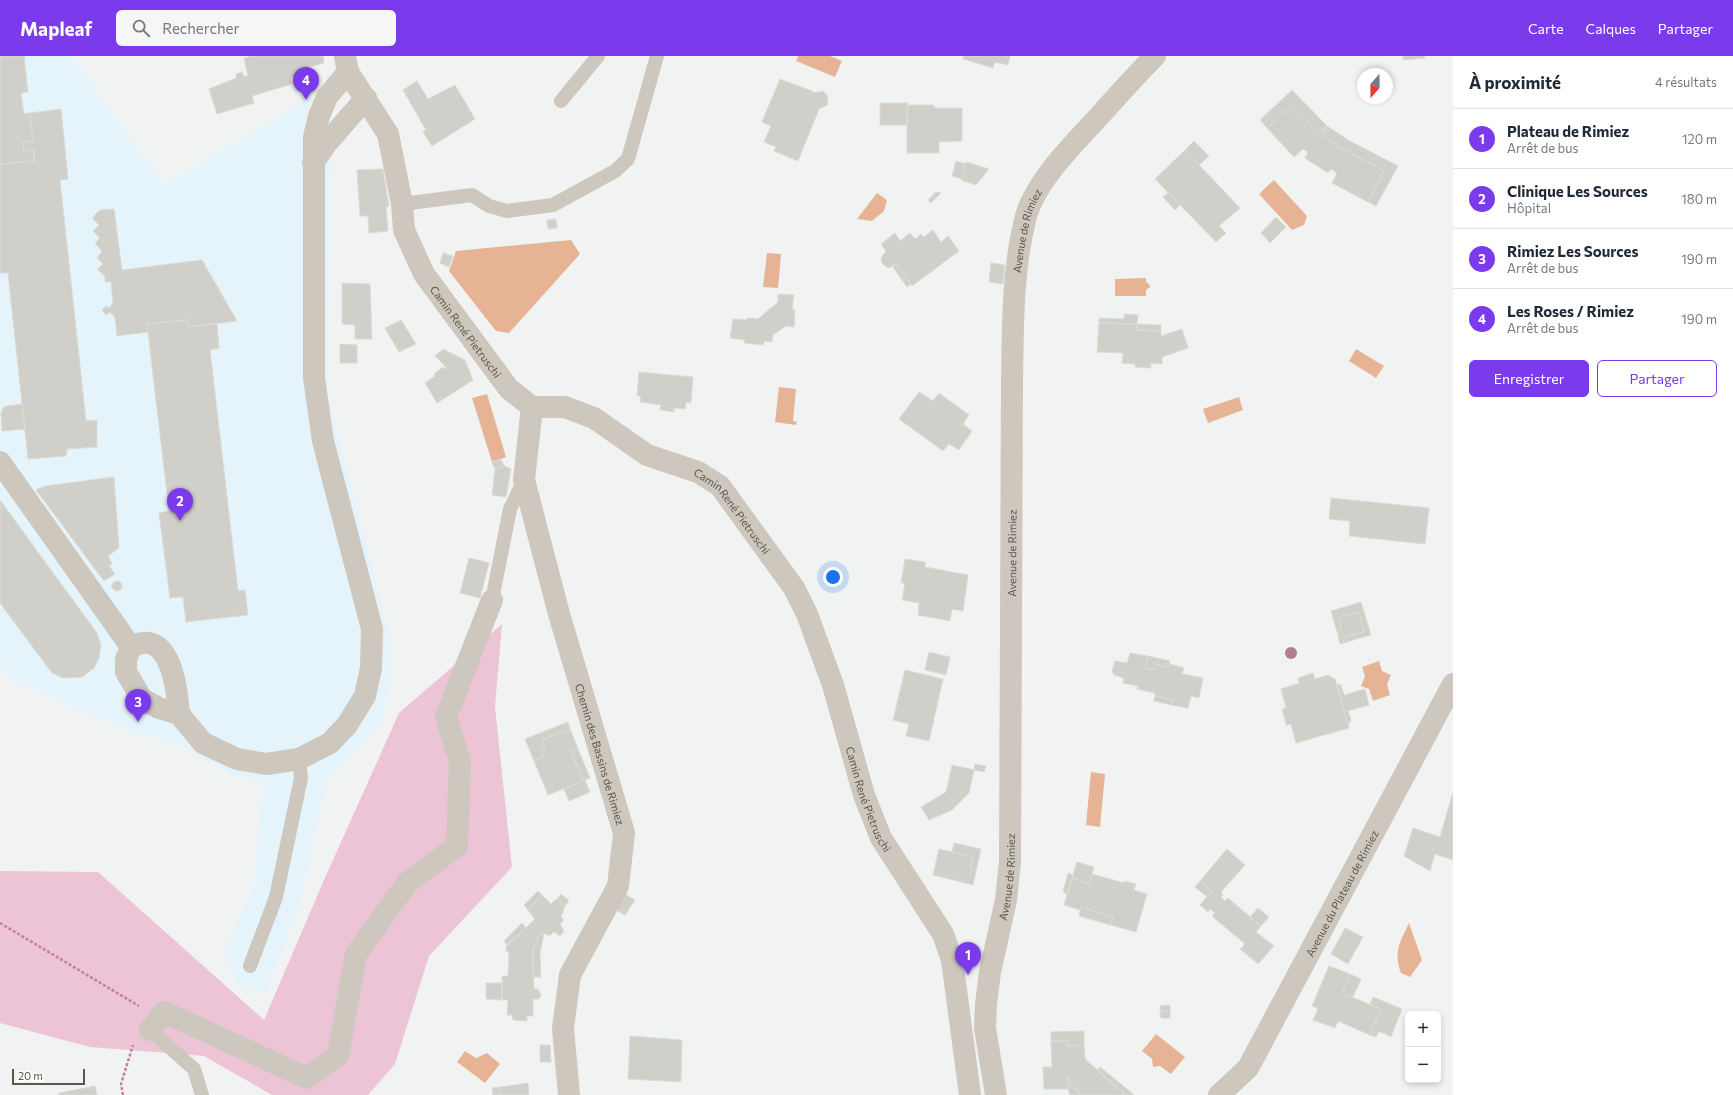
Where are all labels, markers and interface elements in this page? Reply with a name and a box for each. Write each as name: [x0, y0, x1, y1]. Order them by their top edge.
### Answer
search box: [116, 10, 396, 46]
text: Mapleaf: [20, 17, 92, 40]
icon: search: [130, 17, 152, 39]
text: Rechercher: [162, 19, 239, 37]
text: Carte: [1528, 20, 1564, 37]
text: Calques: [1586, 20, 1636, 37]
text: Partager: [1658, 20, 1713, 37]
pin: 4: [293, 67, 319, 100]
north arrow: [1357, 68, 1393, 104]
text: À proximité: [1469, 72, 1561, 93]
text: 4 résultats: [1655, 74, 1717, 90]
text: Plateau de Rimiez: [1507, 122, 1629, 140]
text: 1: [1479, 131, 1485, 147]
text: 120 m: [1682, 131, 1717, 147]
text: Arrêt de bus: [1507, 140, 1578, 156]
text: Clinique Les Sources: [1507, 182, 1648, 200]
street label: Avenue de Rimiez: [1010, 186, 1044, 273]
text: 2: [1478, 191, 1486, 207]
text: 180 m: [1681, 191, 1717, 207]
text: Hôpital: [1507, 200, 1551, 216]
text: Rimiez Les Sources: [1507, 242, 1638, 260]
text: 3: [1478, 251, 1486, 267]
text: 190 m: [1681, 251, 1717, 267]
text: Arrêt de bus: [1507, 260, 1578, 276]
street label: Camin René Pietruschi: [428, 283, 505, 380]
text: Les Roses / Rimiez: [1507, 302, 1634, 320]
text: 4: [1478, 311, 1486, 327]
text: 190 m: [1681, 311, 1717, 327]
text: Arrêt de bus: [1507, 320, 1578, 336]
button: Enregistrer: [1469, 360, 1589, 397]
button: Partager: [1597, 360, 1717, 397]
street label: Camin René Pietruschi: [692, 465, 774, 556]
pin: 2: [167, 488, 193, 521]
street label: Avenue de Rimiez: [1005, 509, 1018, 597]
your location: [823, 567, 843, 587]
street label: Chemin des Bassins de Rimiez: [573, 682, 628, 827]
pin: 3: [125, 689, 151, 722]
street label: Camin René Pietruschi: [844, 745, 895, 854]
street label: Avenue du Plateau de Rimiez: [1302, 827, 1381, 958]
street label: Avenue de Rimiez: [995, 833, 1017, 921]
pin: 1: [955, 942, 981, 975]
map controls: [1405, 1011, 1441, 1083]
button: +: [1405, 1011, 1441, 1047]
button: −: [1405, 1047, 1441, 1083]
scale bar: [12, 1067, 85, 1086]
text: 20 m: [18, 1069, 43, 1082]

